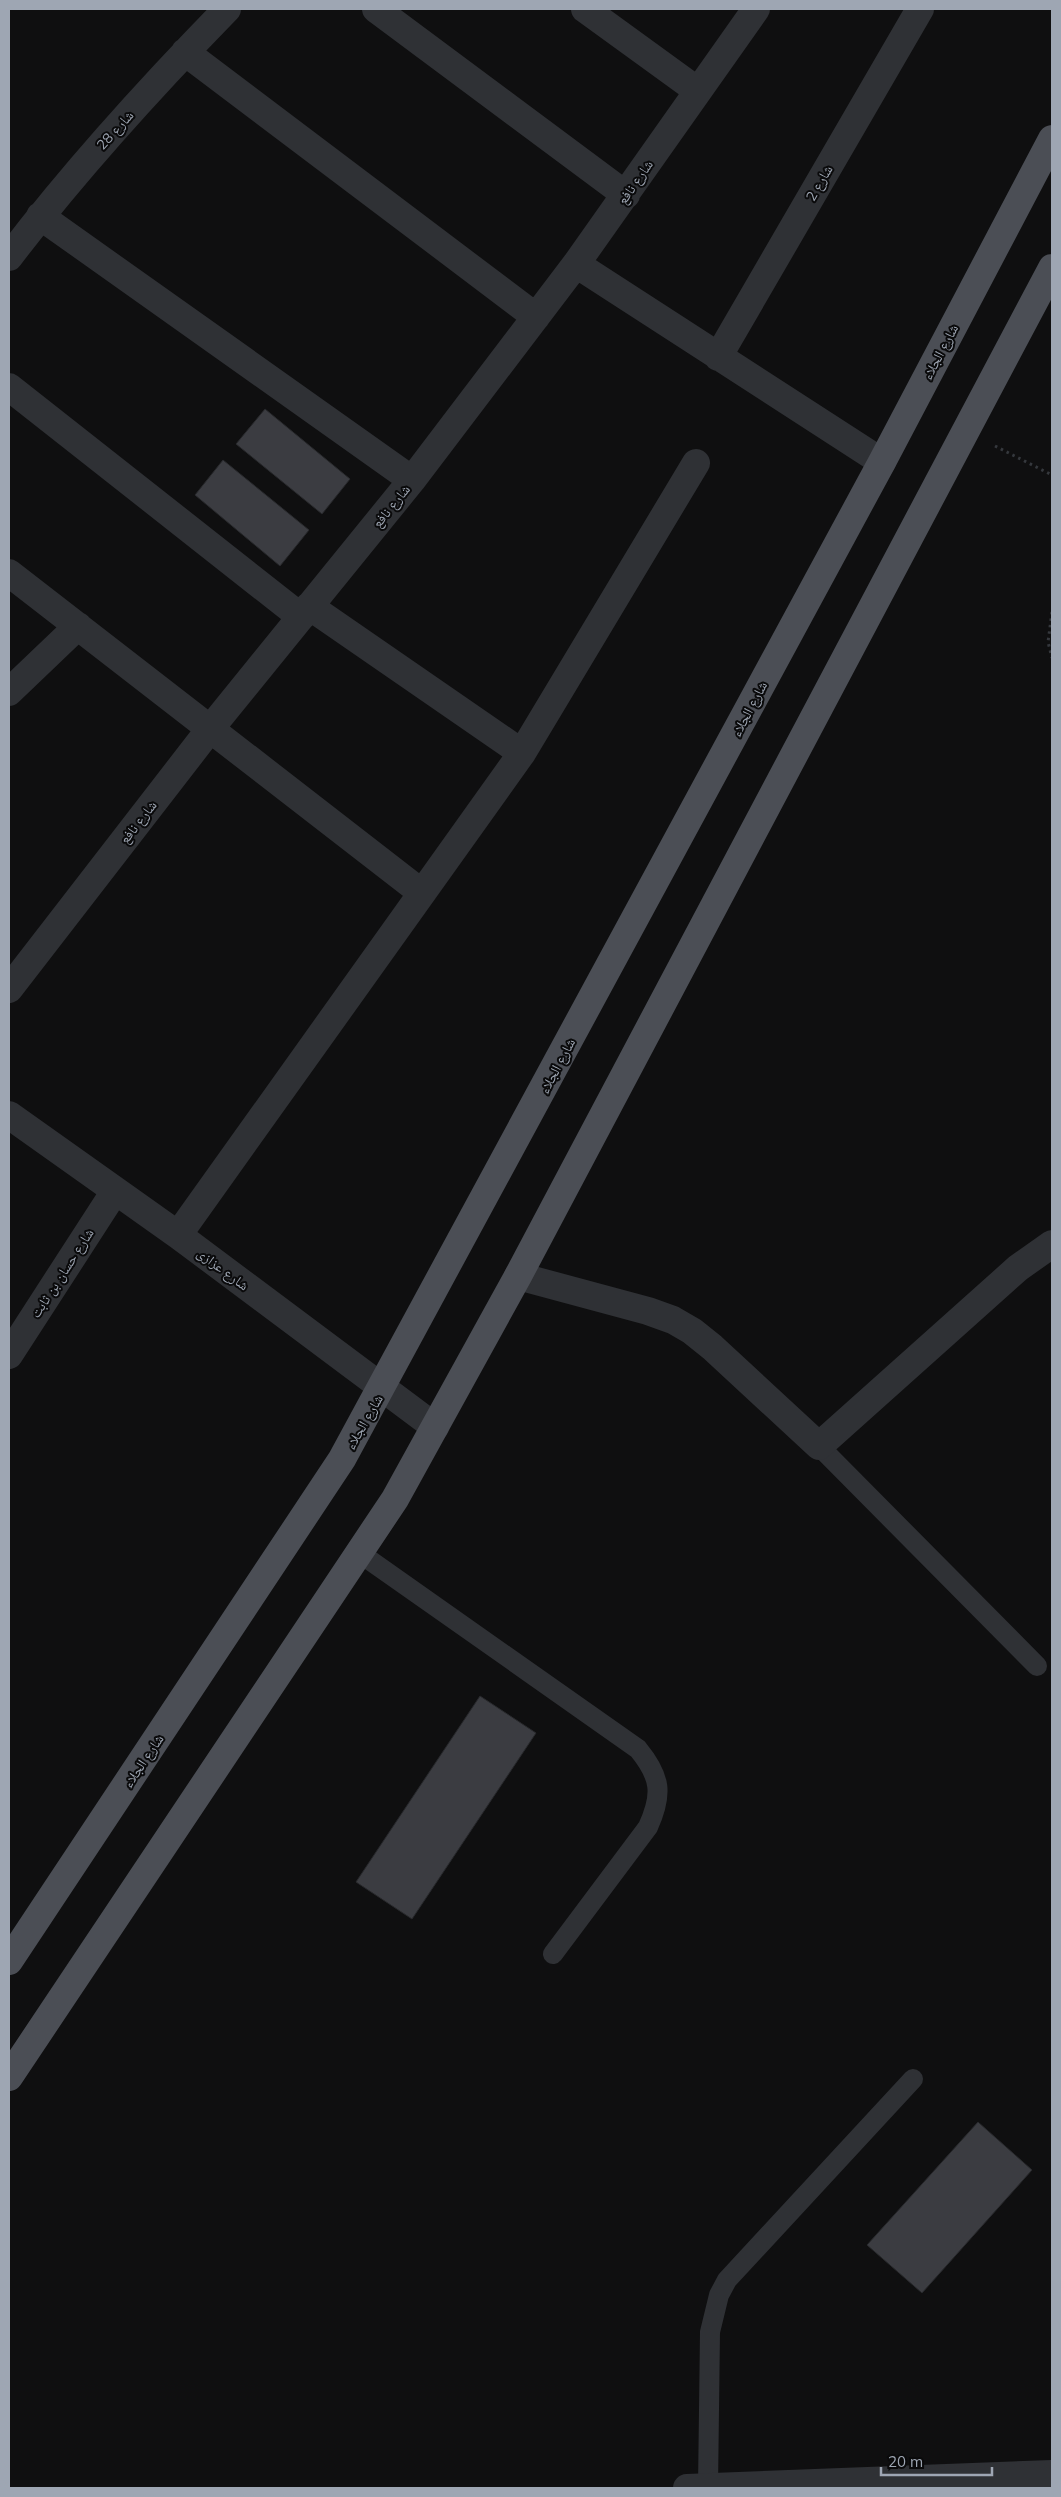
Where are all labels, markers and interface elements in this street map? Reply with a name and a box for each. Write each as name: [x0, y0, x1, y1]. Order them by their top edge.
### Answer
street label: شارع 28: [93, 106, 138, 154]
street label: شارع نافع: [613, 156, 658, 208]
street label: شارع 2: [802, 162, 837, 205]
street label: شارع الجلاء: [918, 321, 963, 383]
street label: شارع نافع: [368, 481, 415, 532]
street label: شارع الجلاء: [727, 678, 772, 740]
street label: شارع نافع: [115, 797, 161, 848]
street label: شارع الجلاء: [535, 1035, 580, 1097]
street label: شارع حسان بن ثابت: [26, 1225, 98, 1322]
street label: شارع عزازى: [193, 1244, 253, 1295]
street label: شارع الجلاء: [341, 1391, 388, 1453]
street label: شارع الجلاء: [119, 1731, 168, 1792]
scale bar: [881, 2444, 992, 2476]
text: 20 m: [888, 2452, 923, 2471]

